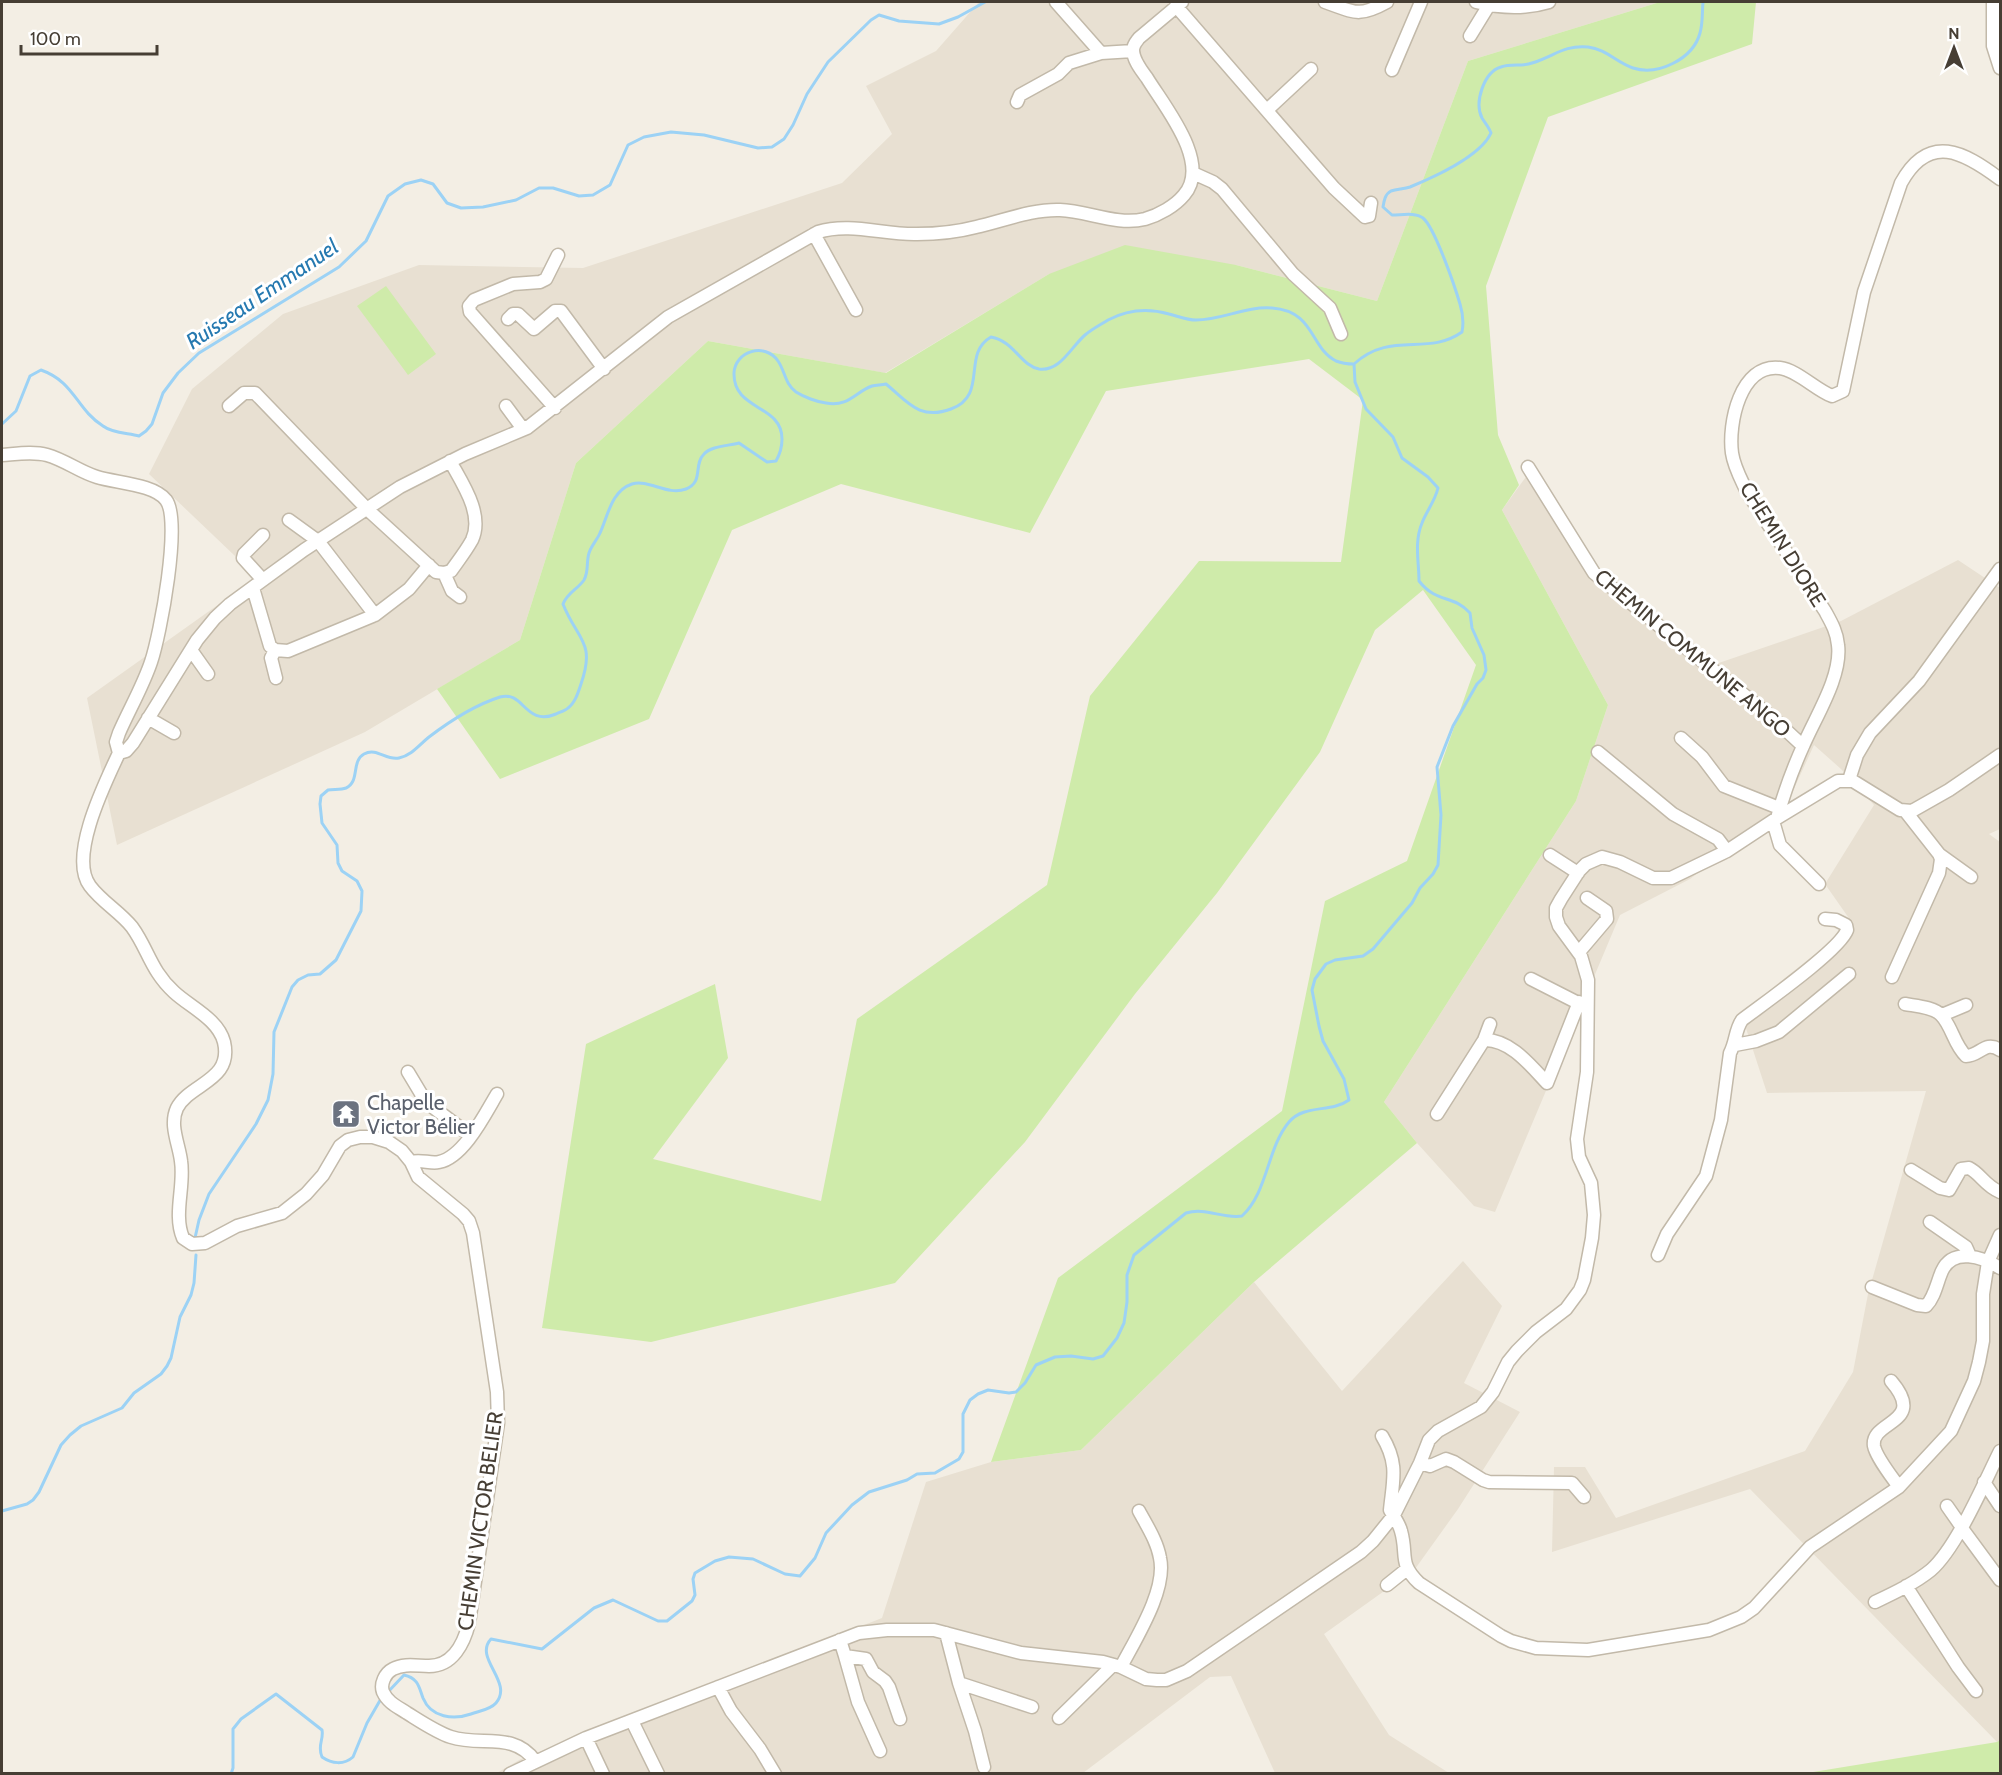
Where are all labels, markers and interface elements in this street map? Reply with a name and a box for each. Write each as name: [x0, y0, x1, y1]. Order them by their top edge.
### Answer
scale bar: [21, 18, 158, 56]
north arrow: [1924, 18, 1984, 78]
text: N: [1948, 24, 1960, 43]
text: 100 m: [30, 28, 81, 50]
water label: Ruisseau Emmanuel: [181, 233, 344, 355]
street label: CHEMIN DIORE: [1735, 477, 1831, 611]
street label: CHEMIN COMMUNE ANGO: [1590, 564, 1796, 742]
place label: Chapelle Victor Bélier: [367, 1090, 475, 1139]
temple icon: Chapelle Victor Bélier: [330, 1098, 362, 1130]
street label: CHEMIN VICTOR BELIER: [452, 1410, 508, 1632]

